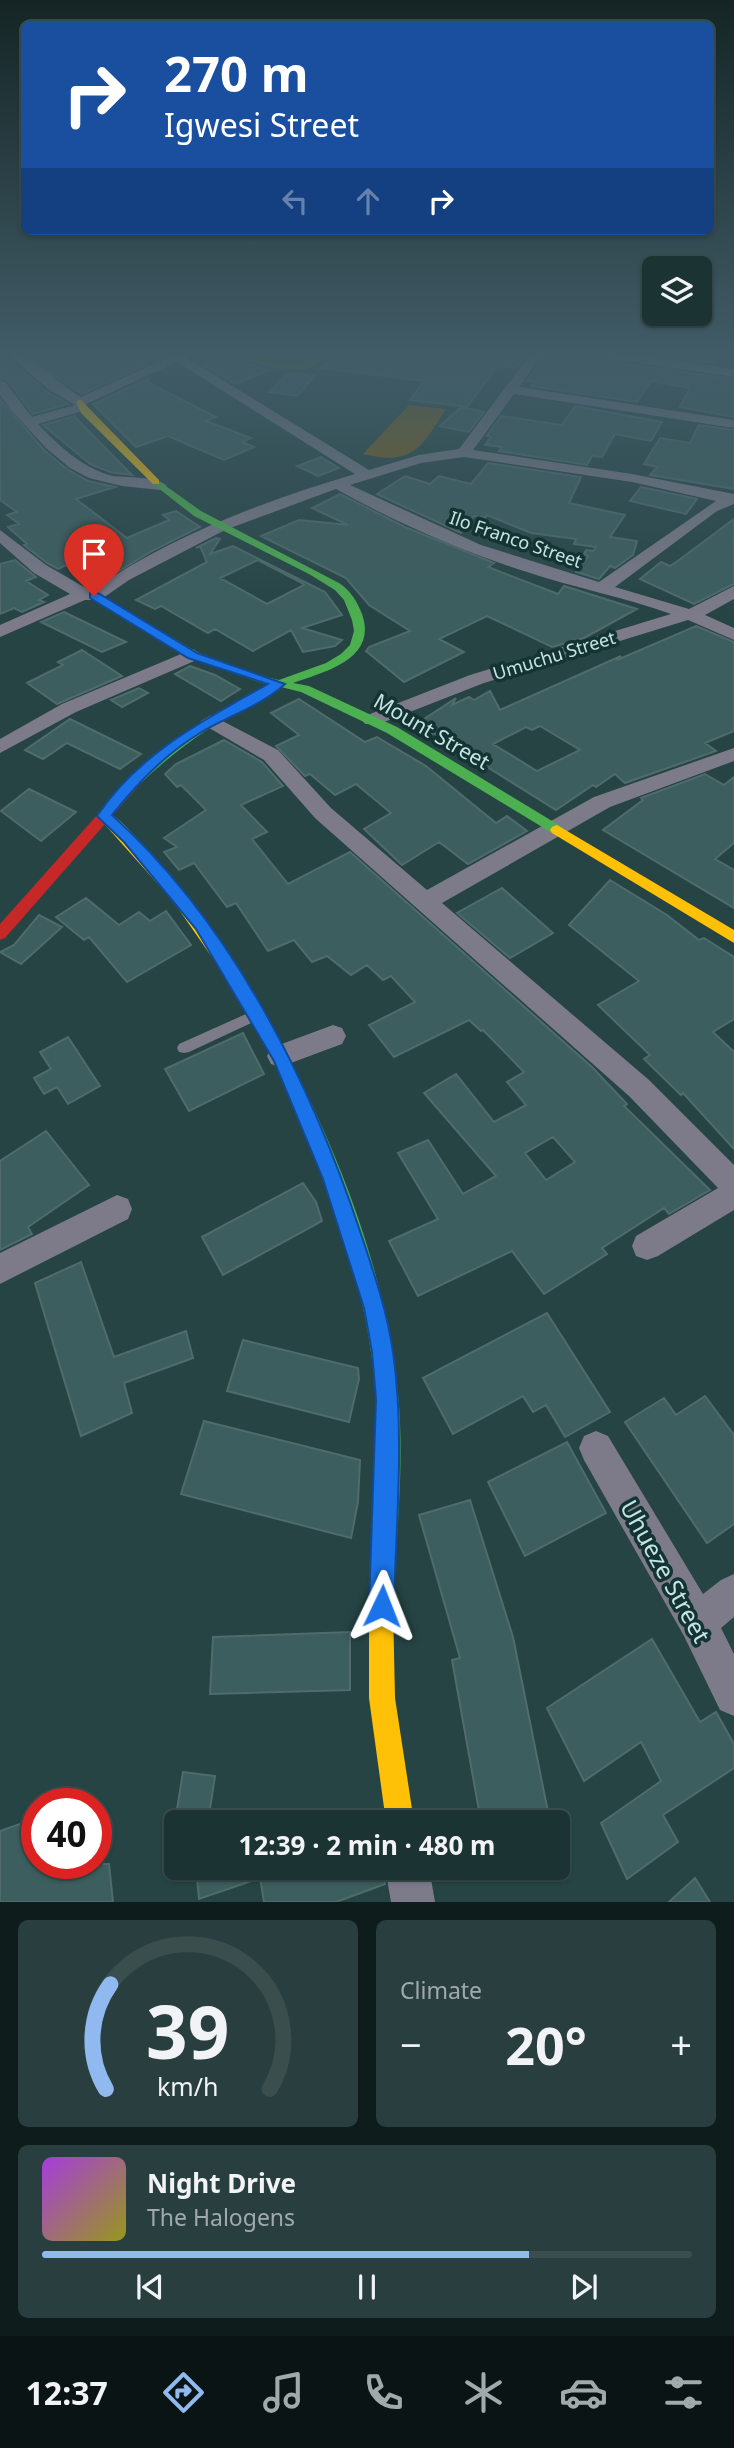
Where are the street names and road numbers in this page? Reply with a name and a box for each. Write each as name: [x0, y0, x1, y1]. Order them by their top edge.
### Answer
street label: Ilo Franco Street: [447, 505, 586, 573]
street label: Umuchu Street: [490, 625, 619, 685]
street label: Mount Street: [369, 687, 495, 776]
street label: Uhueze Street: [613, 1494, 719, 1649]

